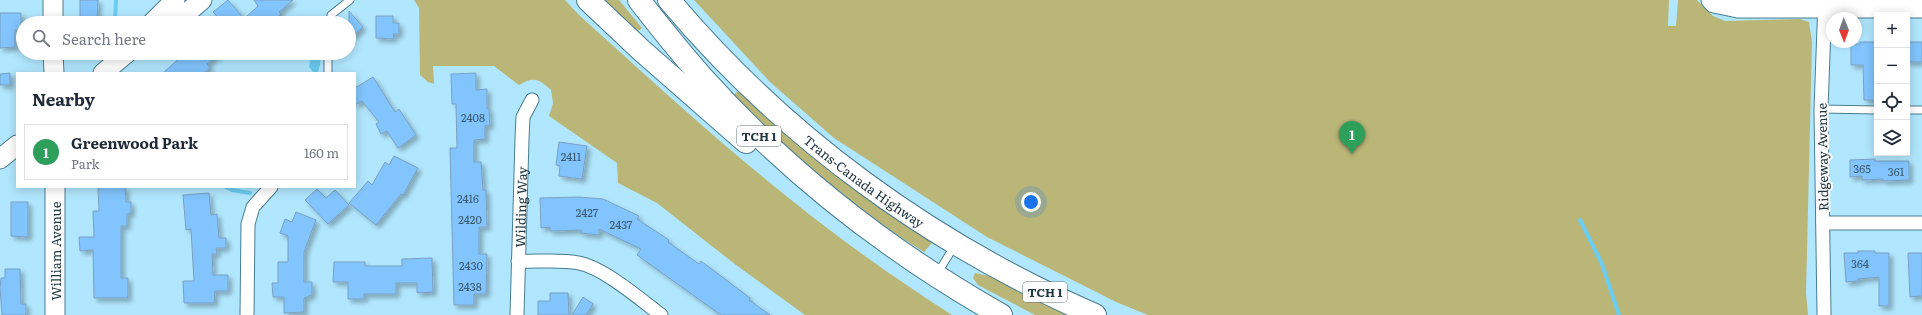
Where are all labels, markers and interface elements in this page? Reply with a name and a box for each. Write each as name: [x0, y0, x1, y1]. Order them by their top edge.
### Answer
north arrow: [1826, 12, 1862, 48]
map controls: [1874, 12, 1910, 156]
button: +: [1874, 12, 1910, 48]
search box: [16, 16, 356, 60]
icon: search: [30, 27, 52, 49]
text: Search here: [62, 27, 146, 50]
button: −: [1874, 48, 1910, 84]
button: locate: [1874, 84, 1910, 120]
text: Nearby: [32, 86, 95, 111]
street label: Ridgeway Avenue: [1812, 102, 1832, 211]
house number: 2408: [461, 109, 485, 125]
button: layers: [1874, 120, 1910, 156]
pin: 1: [1339, 121, 1365, 154]
road number: TCH 1: [737, 126, 781, 146]
street label: Trans-Canada Highway: [800, 130, 929, 232]
text: Greenwood Park: [71, 131, 198, 154]
text: 1: [43, 143, 49, 162]
text: 160 m: [304, 143, 339, 162]
house number: 2411: [561, 148, 582, 164]
text: Park: [71, 154, 100, 173]
house number: 365: [1853, 160, 1871, 176]
house number: 361: [1888, 163, 1905, 179]
street label: Wilding Way: [509, 166, 531, 248]
house number: 2416: [457, 190, 479, 206]
your location: [1021, 192, 1041, 212]
street label: William Avenue: [46, 201, 65, 301]
house number: 2427: [576, 204, 599, 220]
house number: 2420: [458, 211, 482, 227]
house number: 2437: [610, 216, 633, 232]
house number: 364: [1851, 255, 1869, 271]
house number: 2430: [459, 257, 483, 273]
house number: 2438: [458, 278, 482, 294]
road number: TCH 1: [1023, 282, 1067, 302]

